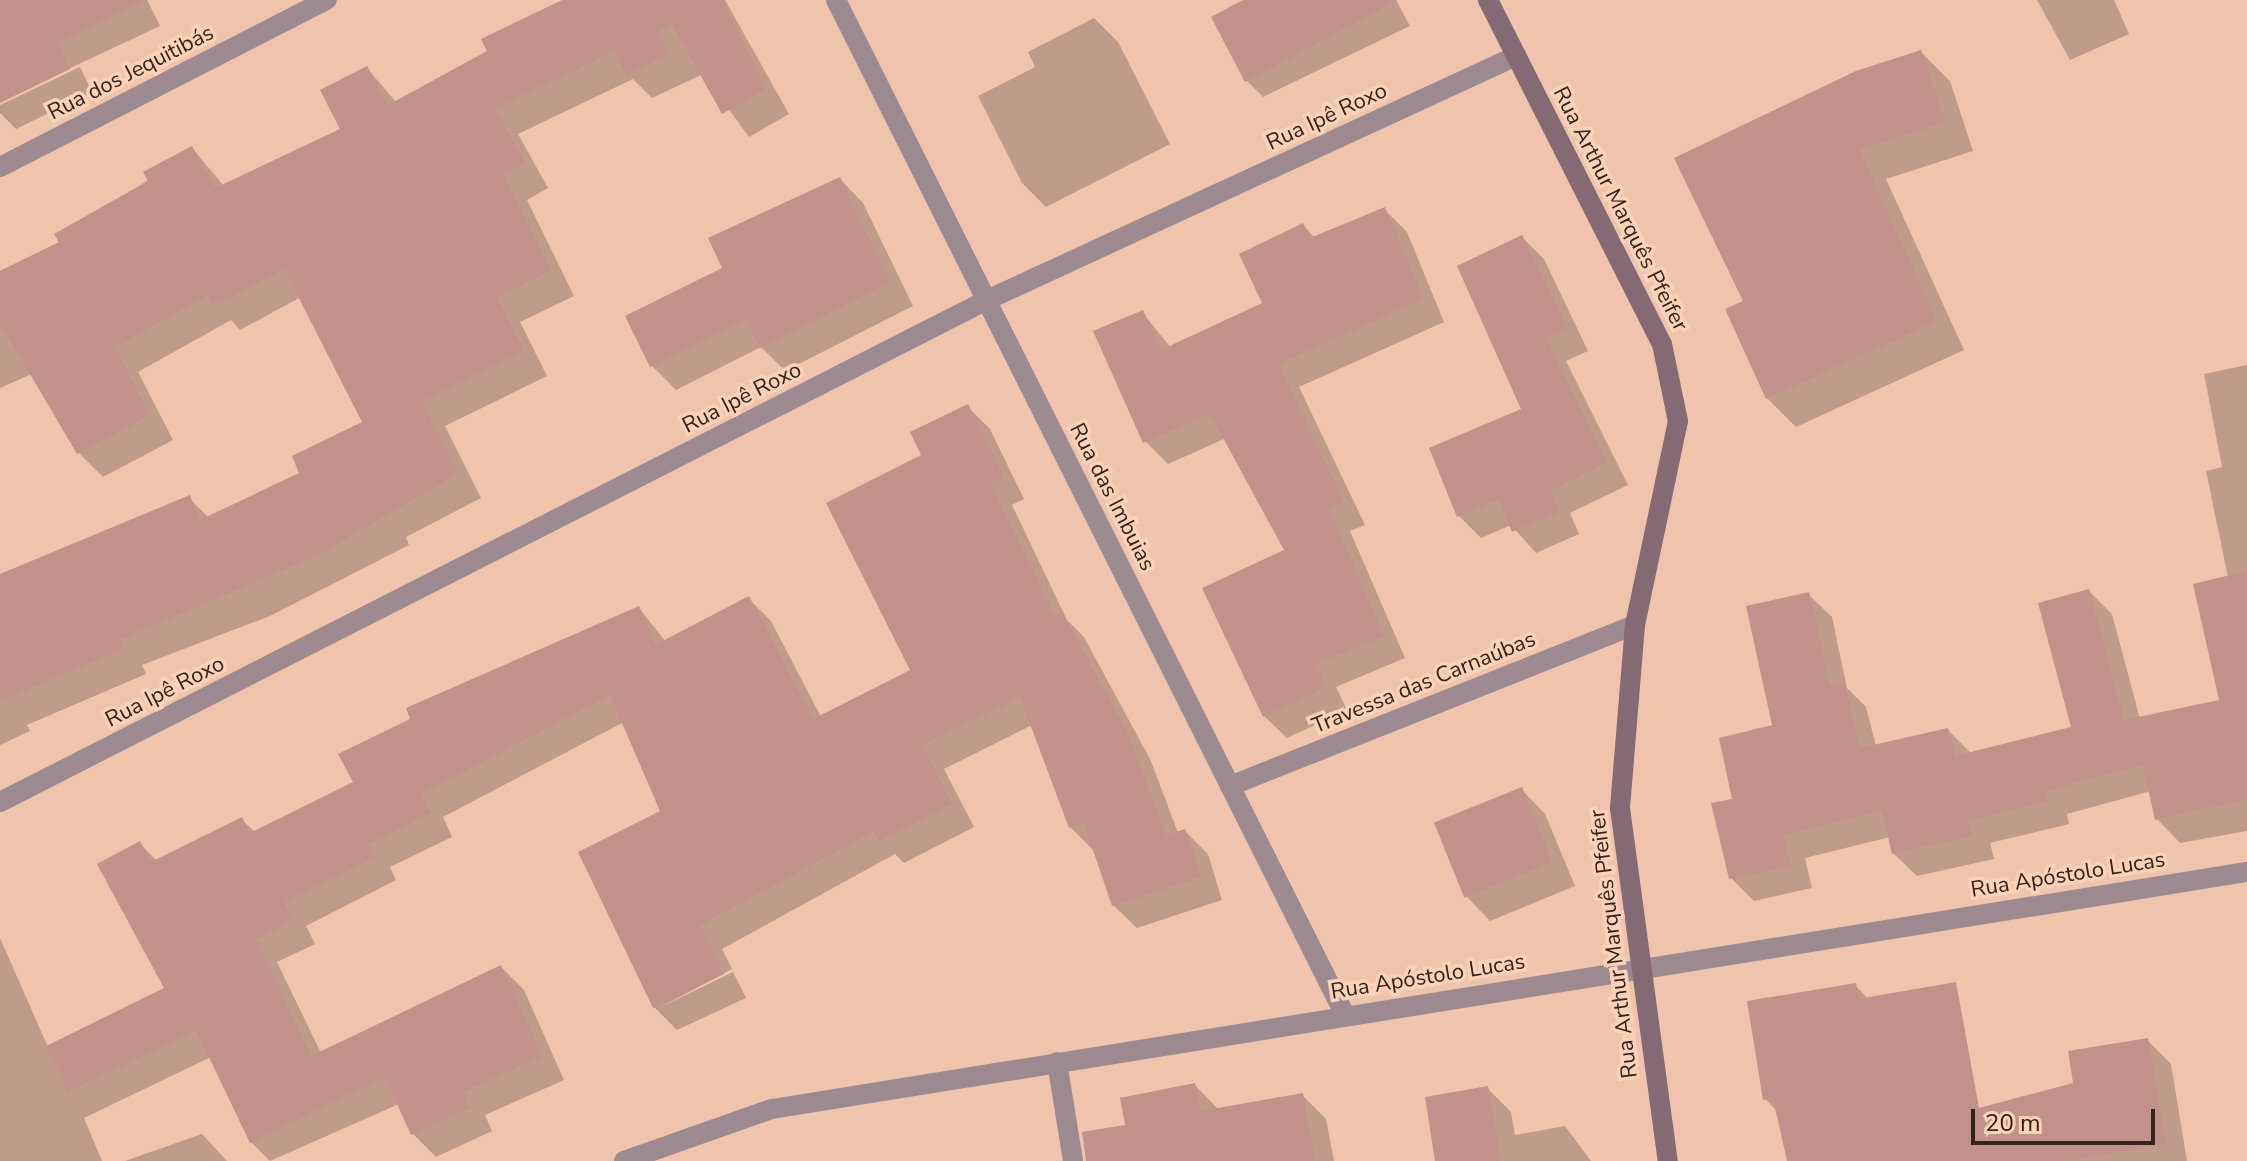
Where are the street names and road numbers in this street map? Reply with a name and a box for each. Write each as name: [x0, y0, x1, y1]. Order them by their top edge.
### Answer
street label: Rua dos Jequitibás: [44, 20, 218, 126]
street label: Rua Ipê Roxo: [1262, 78, 1392, 156]
street label: Rua Arthur Marquês Pfeifer: [1547, 82, 1693, 336]
street label: Rua Ipê Roxo: [678, 357, 806, 439]
street label: Rua das Imbuias: [1063, 419, 1161, 575]
street label: Travessa das Carnaúbas: [1308, 626, 1540, 740]
street label: Rua Ipê Roxo: [101, 651, 229, 733]
street label: Rua Arthur Marquês Pfeifer: [1584, 808, 1644, 1080]
street label: Rua Apóstolo Lucas: [1969, 847, 2167, 903]
street label: Rua Apóstolo Lucas: [1329, 949, 1527, 1005]

